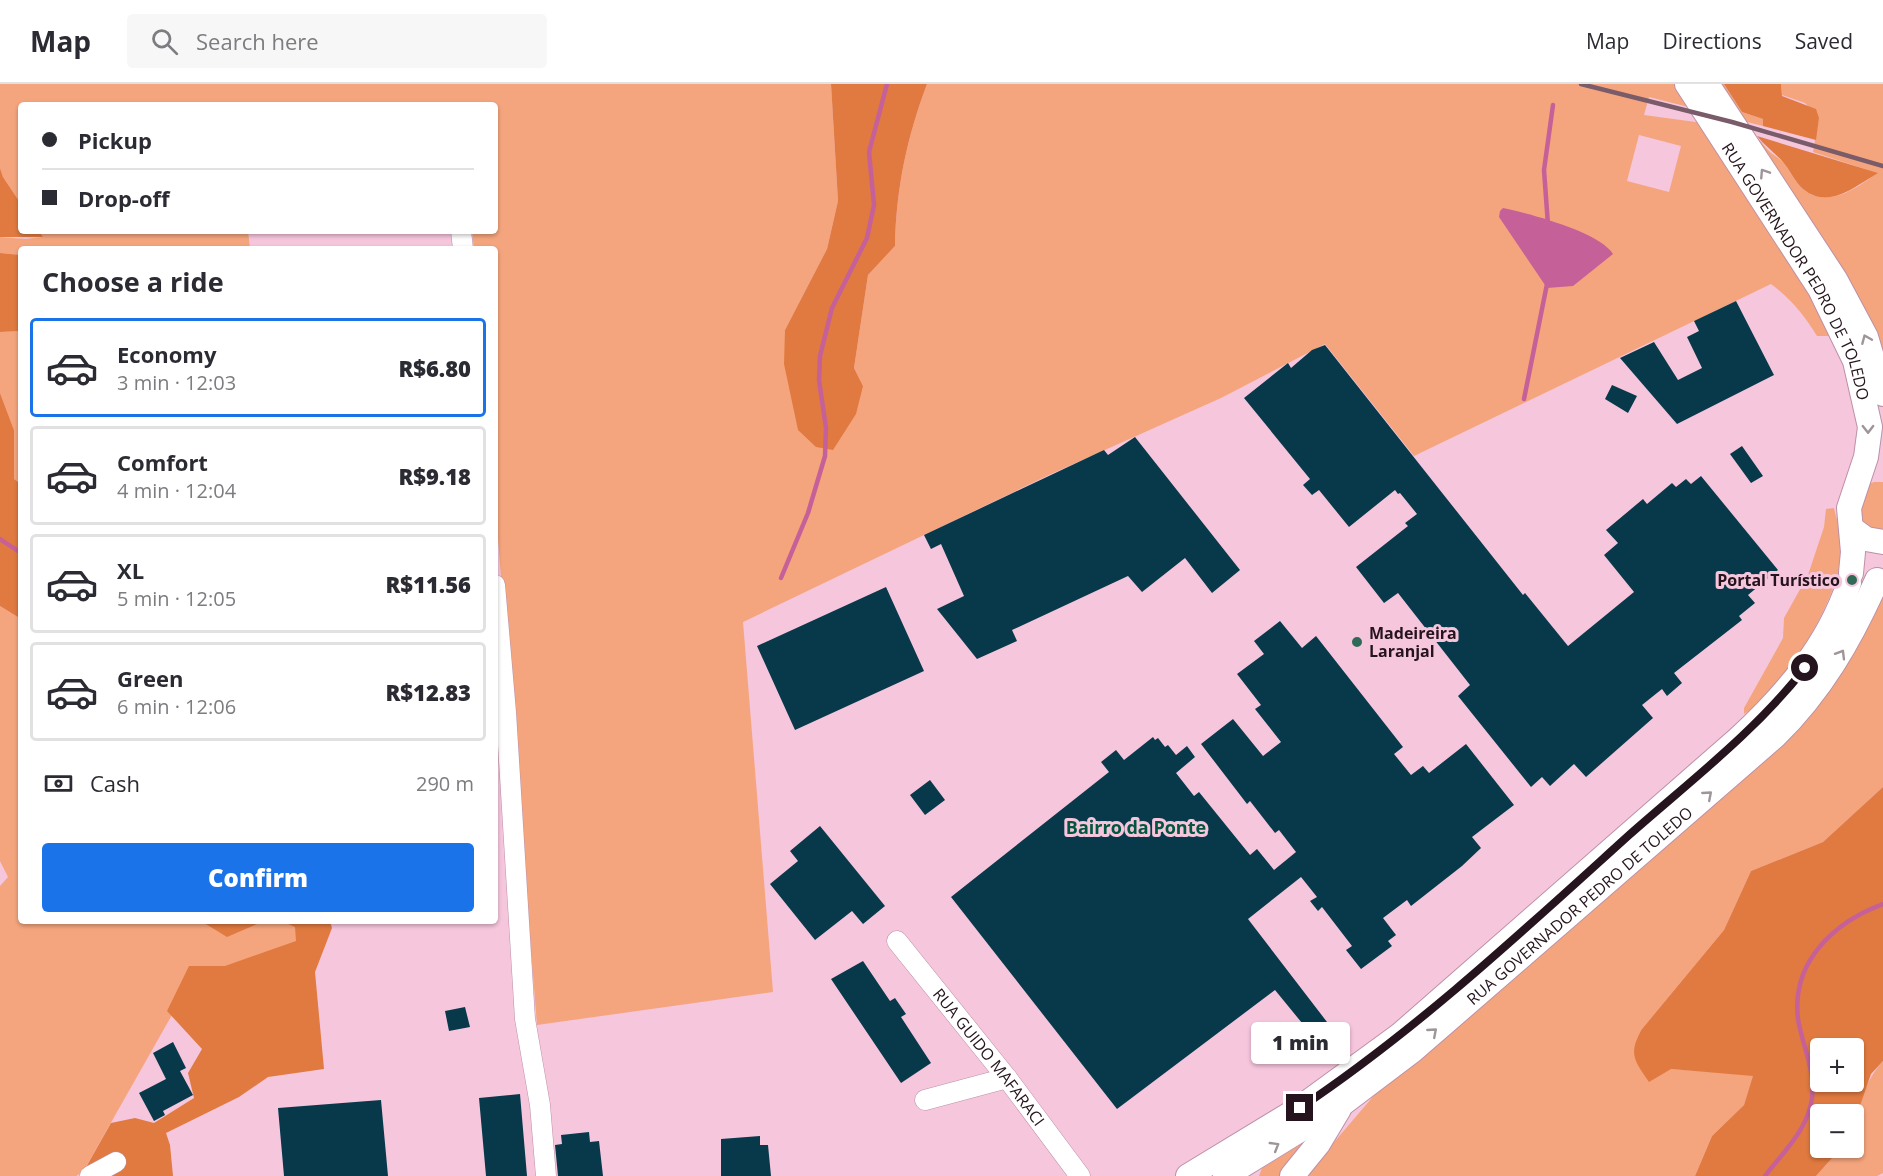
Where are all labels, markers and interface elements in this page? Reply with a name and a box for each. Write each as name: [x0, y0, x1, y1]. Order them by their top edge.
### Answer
search box: [127, 14, 547, 68]
text: Map: [30, 22, 91, 60]
icon: search: [148, 25, 181, 58]
text: Search here: [196, 26, 319, 56]
text: Map: [1586, 27, 1629, 55]
text: Directions: [1662, 27, 1762, 55]
text: Saved: [1795, 27, 1853, 55]
text: Pickup: [78, 125, 152, 155]
street label: RUA GOVERNADOR PEDRO DE TOLEDO: [1717, 138, 1875, 402]
one-way arrow: [1761, 168, 1772, 179]
text: Drop-off: [78, 183, 170, 213]
text: Choose a ride: [42, 263, 224, 300]
one-way arrow: [1861, 334, 1873, 345]
text: Economy: [117, 339, 216, 369]
icon: car: [45, 341, 99, 395]
text: R$6.80: [398, 353, 471, 383]
text: 3 min · 12:03: [117, 369, 236, 396]
one-way arrow: [1862, 425, 1875, 434]
text: Comfort: [117, 447, 208, 477]
icon: car: [45, 449, 99, 503]
text: R$9.18: [398, 461, 471, 491]
text: 4 min · 12:04: [117, 477, 236, 504]
text: XL: [117, 555, 144, 585]
icon: car: [45, 557, 99, 611]
text: R$11.56: [385, 569, 471, 599]
place label: Portal Turístico: [1717, 569, 1840, 591]
marker: Portal Turístico: [1845, 573, 1859, 587]
text: 5 min · 12:05: [117, 585, 236, 612]
place label: Madeireira Laranjal: [1369, 622, 1457, 662]
marker: Madeireira Laranjal: [1350, 635, 1364, 649]
one-way arrow: [1833, 650, 1845, 660]
route start: [1791, 654, 1818, 681]
text: Green: [117, 663, 183, 693]
icon: car: [45, 665, 99, 719]
text: R$12.83: [385, 677, 471, 707]
text: 6 min · 12:06: [117, 693, 236, 720]
icon: cash: [42, 767, 75, 800]
text: Cash: [90, 768, 140, 798]
text: 290 m: [416, 770, 474, 797]
one-way arrow: [1701, 791, 1712, 802]
street label: RUA GOVERNADOR PEDRO DE TOLEDO: [1462, 802, 1697, 1010]
district label: Bairro da Ponte: [1066, 815, 1206, 839]
button: Confirm: [42, 843, 474, 912]
street label: RUA GUIDO MAFARACI: [928, 984, 1050, 1130]
callout: 1 min: [1250, 1021, 1350, 1063]
one-way arrow: [1426, 1028, 1437, 1039]
text: 1 min: [1272, 1029, 1329, 1056]
map controls: [1810, 1038, 1864, 1158]
button: +: [1810, 1038, 1864, 1092]
route end: [1286, 1094, 1313, 1121]
button: −: [1810, 1104, 1864, 1158]
one-way arrow: [1269, 1141, 1279, 1153]

